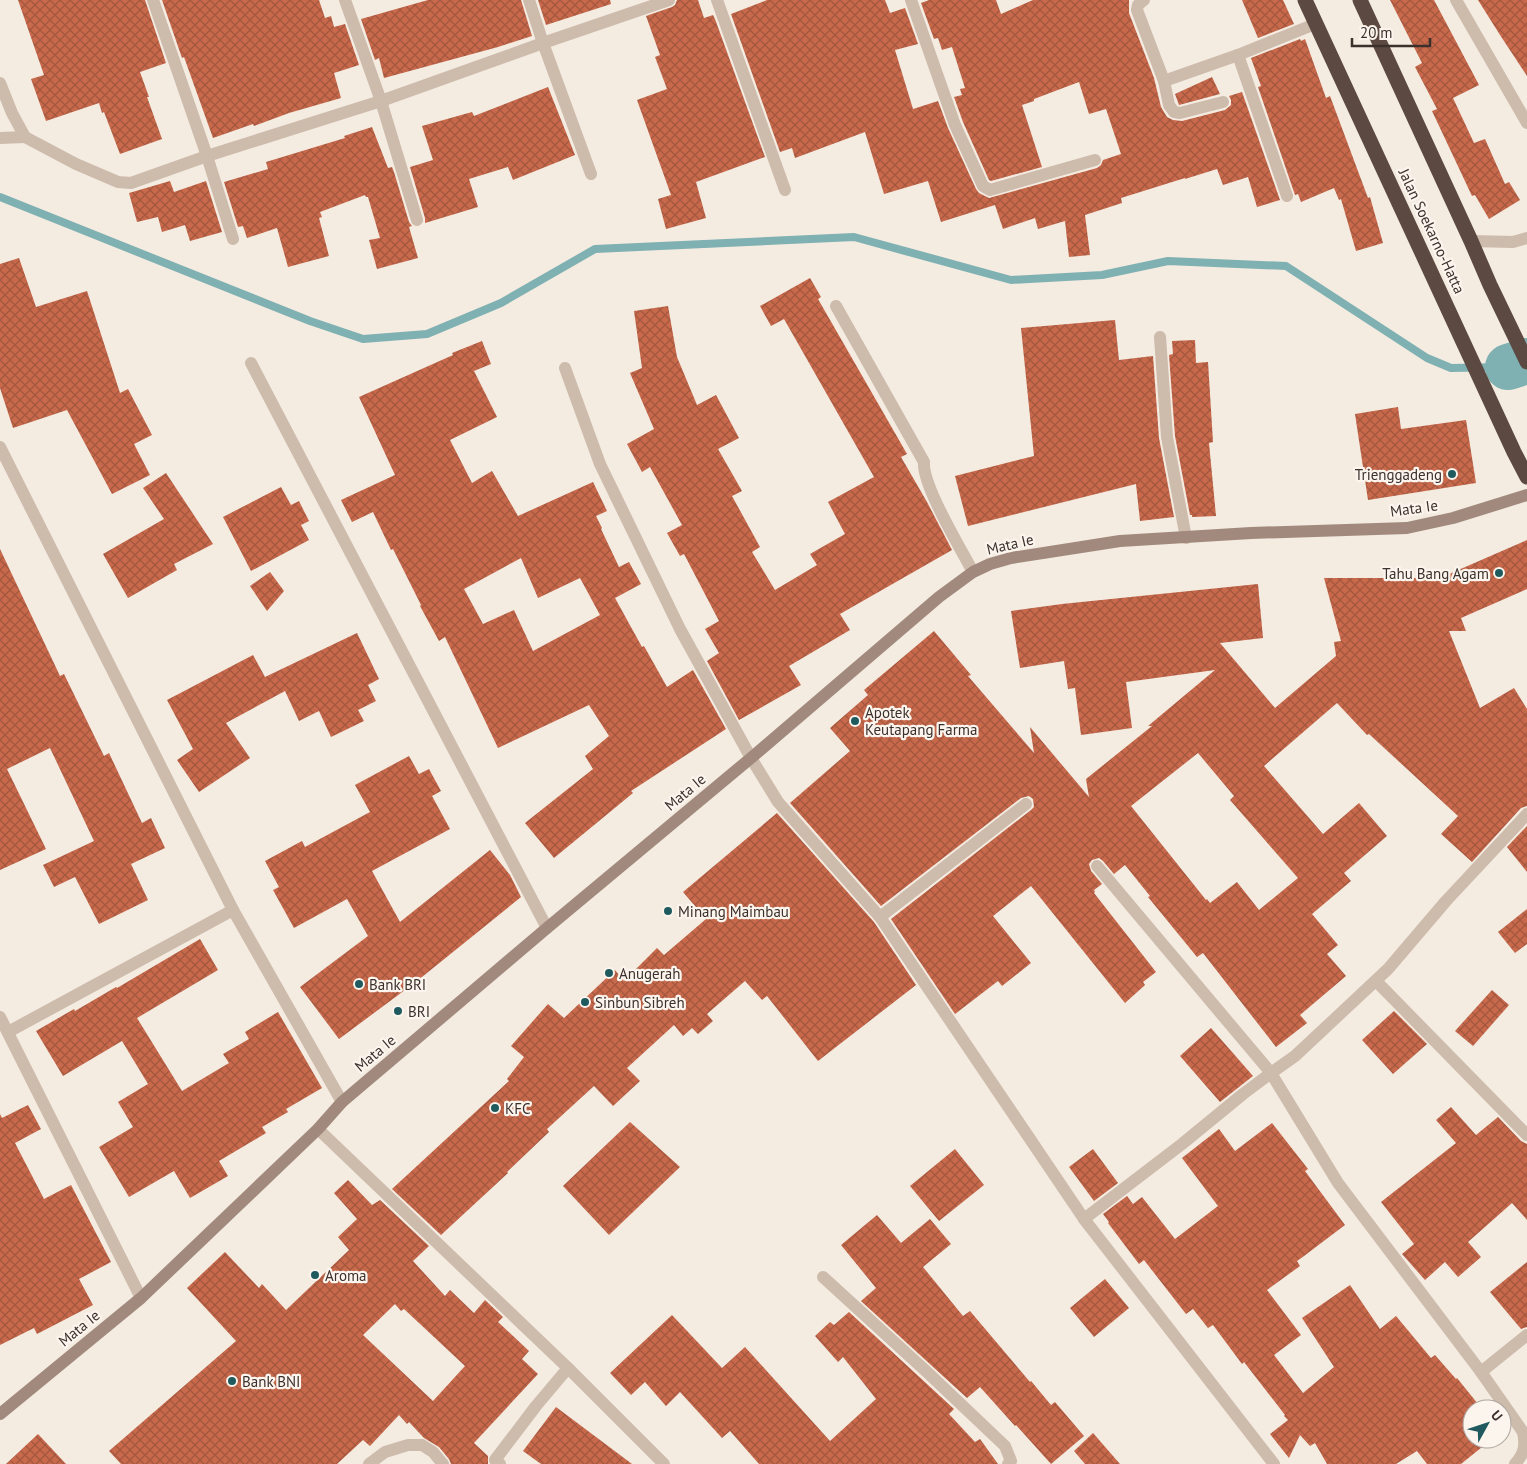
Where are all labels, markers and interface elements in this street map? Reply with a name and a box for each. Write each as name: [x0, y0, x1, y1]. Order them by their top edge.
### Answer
scale bar: [1352, 15, 1430, 47]
text: 20 m: [1360, 23, 1393, 42]
street label: Jalan Soekarno-Hatta: [1394, 164, 1469, 297]
place label: Trienggadeng: [1355, 465, 1442, 484]
marker: Trienggadeng: [1446, 468, 1458, 480]
street label: Mata Ie: [1389, 495, 1439, 521]
street label: Mata Ie: [985, 529, 1035, 559]
place label: Tahu Bang Agam: [1382, 564, 1489, 583]
marker: Tahu Bang Agam: [1493, 567, 1505, 579]
place label: Apotek Keutapang Farma: [865, 703, 977, 739]
marker: Apotek Keutapang Farma: [849, 715, 861, 727]
street label: Mata Ie: [661, 769, 709, 815]
place label: Minang Maimbau: [678, 902, 789, 921]
marker: Minang Maimbau: [662, 905, 674, 917]
place label: Anugerah: [619, 964, 681, 983]
marker: Anugerah: [603, 967, 615, 979]
place label: Bank BRI: [369, 975, 426, 994]
marker: Bank BRI: [353, 978, 365, 990]
place label: Sinbun Sibreh: [595, 993, 685, 1012]
marker: Sinbun Sibreh: [579, 996, 591, 1008]
place label: BRI: [408, 1002, 430, 1021]
marker: BRI: [392, 1005, 404, 1017]
street label: Mata Ie: [351, 1030, 399, 1076]
place label: KFC: [505, 1099, 530, 1118]
marker: KFC: [489, 1102, 501, 1114]
place label: Aroma: [325, 1266, 367, 1285]
marker: Aroma: [309, 1269, 321, 1281]
street label: Mata Ie: [54, 1306, 104, 1350]
place label: Bank BNI: [242, 1372, 300, 1391]
marker: Bank BNI: [226, 1375, 238, 1387]
north arrow: [1462, 1399, 1512, 1449]
text: U: [1487, 1406, 1507, 1425]

